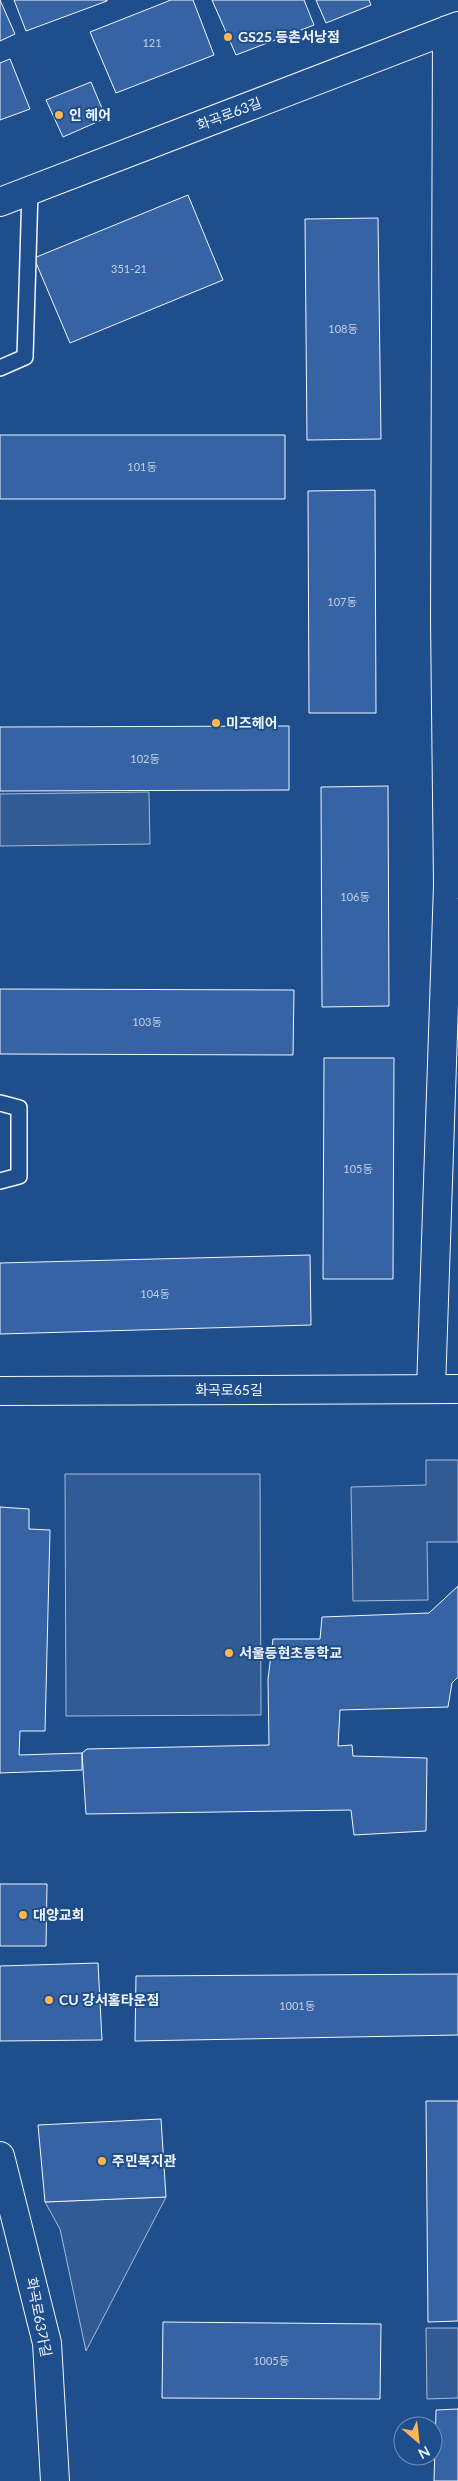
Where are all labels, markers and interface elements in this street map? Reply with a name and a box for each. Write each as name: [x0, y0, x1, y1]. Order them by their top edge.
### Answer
place label: GS25 등촌서낭점: [238, 28, 340, 45]
marker: GS25 등촌서낭점: [222, 31, 234, 43]
house number: 121: [142, 36, 162, 49]
street label: 화곡로63길: [194, 93, 263, 134]
place label: 인 헤어: [69, 106, 111, 123]
marker: 인 헤어: [53, 109, 65, 121]
house number: 351-21: [111, 262, 147, 275]
house number: 108동: [328, 322, 358, 335]
house number: 101동: [127, 460, 157, 473]
house number: 107동: [327, 595, 357, 608]
place label: 미즈헤어: [226, 714, 278, 731]
marker: 미즈헤어: [210, 717, 222, 729]
house number: 102동: [130, 752, 160, 765]
house number: 106동: [340, 890, 370, 903]
house number: 103동: [132, 1015, 162, 1028]
house number: 105동: [343, 1162, 373, 1175]
house number: 104동: [140, 1287, 170, 1300]
street label: 화곡로65길: [195, 1381, 263, 1398]
place label: 서울등현초등학교: [239, 1644, 342, 1661]
marker: 서울등현초등학교: [223, 1647, 235, 1659]
place label: 대양교회: [33, 1906, 85, 1923]
marker: 대양교회: [17, 1909, 29, 1921]
place label: CU 강서홈타운점: [59, 1991, 159, 2008]
marker: CU 강서홈타운점: [43, 1994, 55, 2006]
house number: 1001동: [279, 1999, 315, 2012]
place label: 주민복지관: [112, 2152, 177, 2169]
marker: 주민복지관: [96, 2155, 108, 2167]
street label: 화곡로63가길: [23, 2276, 56, 2358]
house number: 1005동: [253, 2354, 289, 2367]
north arrow: [393, 2416, 443, 2466]
text: N: [416, 2443, 433, 2463]

